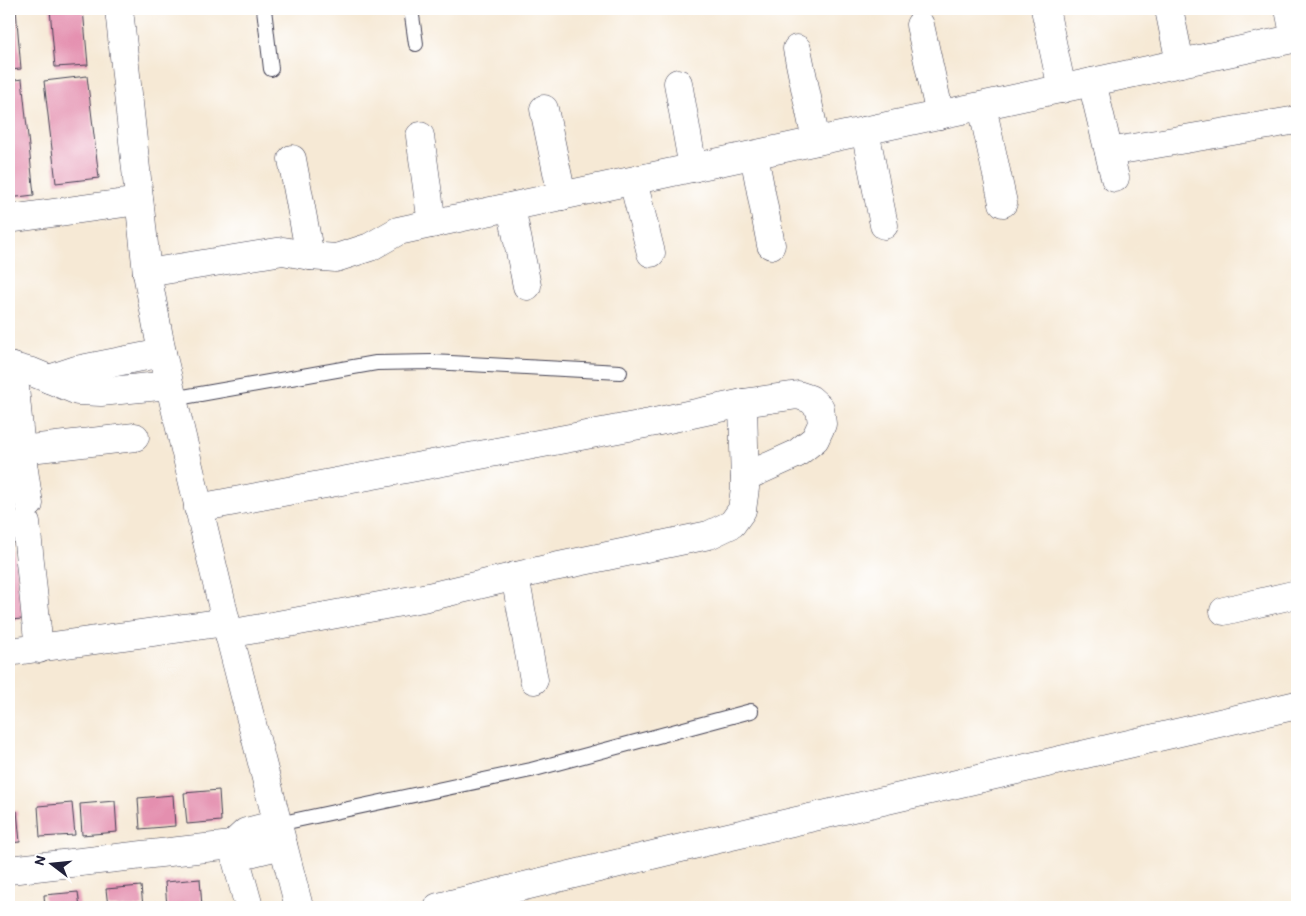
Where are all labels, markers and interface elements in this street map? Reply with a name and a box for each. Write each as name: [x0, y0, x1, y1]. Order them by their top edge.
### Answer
north arrow: [28, 838, 78, 888]
text: N: [31, 854, 49, 867]

